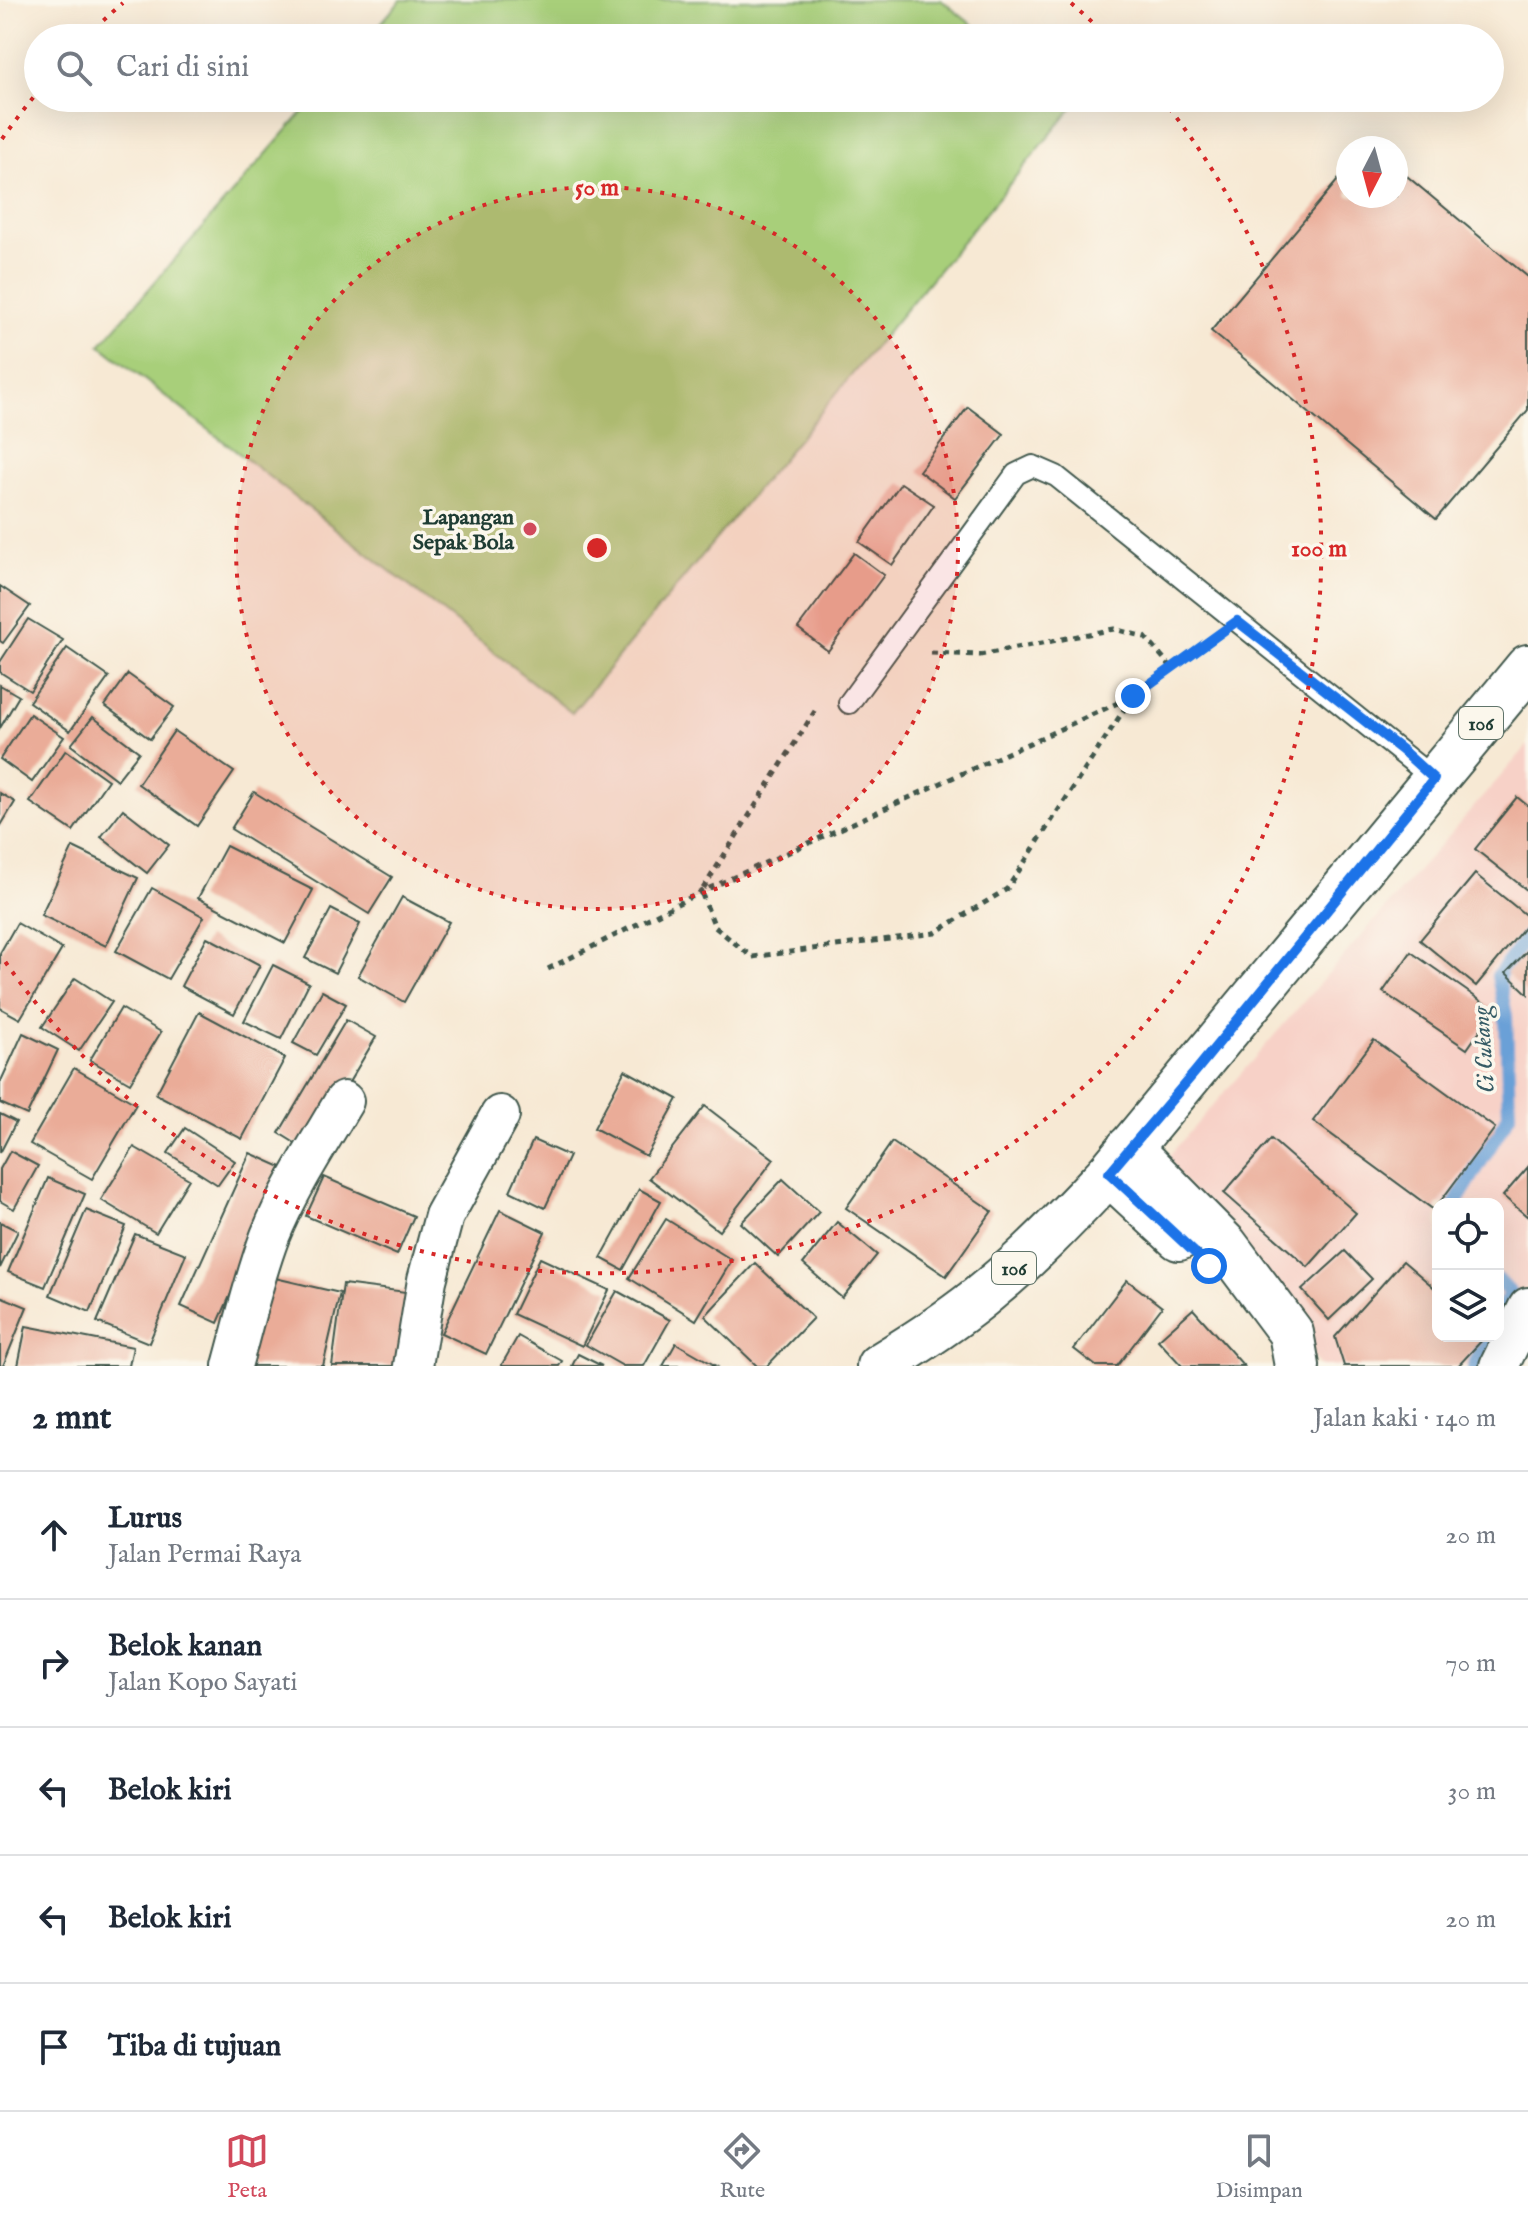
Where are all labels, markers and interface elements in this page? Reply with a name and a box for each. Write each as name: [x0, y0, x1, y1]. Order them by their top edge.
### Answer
search box: [24, 24, 1504, 112]
icon: search: [52, 46, 96, 90]
text: Cari di sini: [116, 49, 249, 87]
north arrow: [1336, 136, 1408, 208]
text: 50 m: [575, 173, 620, 204]
place label: Lapangan Sepak Bola: [413, 504, 514, 557]
marker: Lapangan Sepak Bola: [521, 520, 539, 538]
centre of rings: [583, 534, 611, 562]
text: 100 m: [1291, 534, 1348, 565]
route end: [1115, 678, 1151, 714]
road number: 106: [1459, 707, 1503, 739]
water label: Ci Cukang: [1466, 1005, 1503, 1094]
map controls: [1432, 1198, 1504, 1342]
button: locate: [1432, 1198, 1504, 1270]
route start: [1191, 1248, 1227, 1284]
road number: 106: [992, 1252, 1036, 1284]
button: layers: [1432, 1270, 1504, 1342]
text: 2 mnt: [32, 1397, 111, 1440]
text: Jalan kaki · 140 m: [1313, 1402, 1496, 1435]
text: Lurus: [108, 1500, 182, 1538]
icon: ahead: [32, 1513, 76, 1557]
text: 20 m: [1445, 1519, 1496, 1552]
text: Jalan Permai Raya: [108, 1538, 302, 1571]
text: Belok kanan: [108, 1628, 262, 1666]
icon: right: [32, 1641, 76, 1685]
text: 70 m: [1445, 1647, 1496, 1680]
text: Jalan Kopo Sayati: [108, 1666, 298, 1699]
icon: left: [32, 1769, 76, 1813]
text: Belok kiri: [108, 1772, 231, 1810]
text: 30 m: [1448, 1775, 1496, 1808]
icon: left: [32, 1897, 76, 1941]
text: Belok kiri: [108, 1900, 231, 1938]
text: 20 m: [1445, 1903, 1496, 1936]
icon: arrive: [32, 2025, 76, 2069]
text: Tiba di tujuan: [108, 2028, 281, 2066]
tab: Peta: [225, 2129, 269, 2205]
tab: Rute: [719, 2129, 765, 2205]
tab: Disimpan: [1216, 2129, 1303, 2205]

